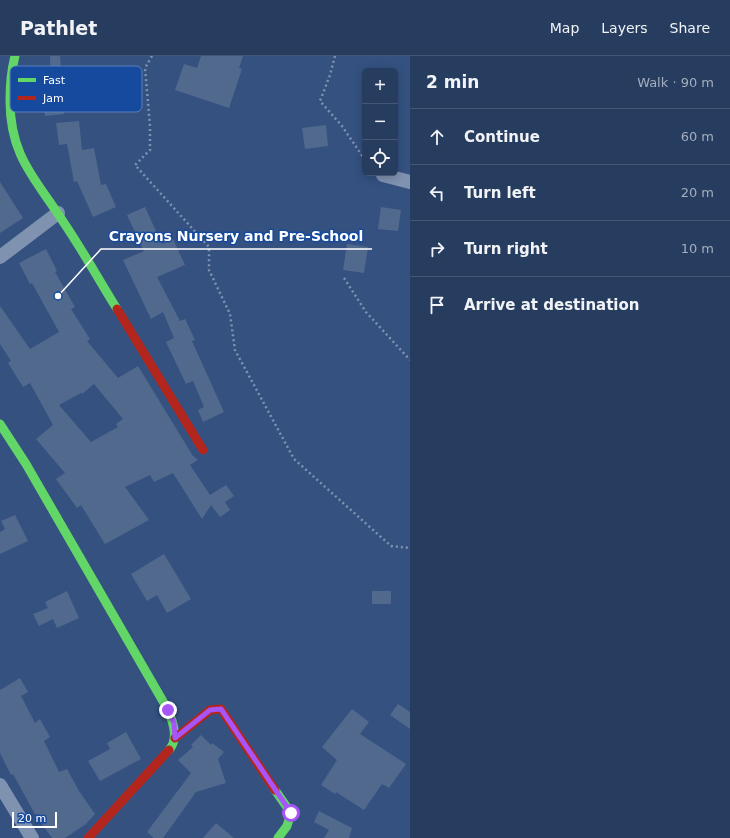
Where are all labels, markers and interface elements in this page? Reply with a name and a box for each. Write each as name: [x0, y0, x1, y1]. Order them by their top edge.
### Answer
text: Pathlet: [20, 17, 97, 39]
text: Map: [550, 20, 579, 36]
text: Layers: [601, 20, 648, 36]
text: Share: [670, 20, 710, 36]
legend: [10, 66, 142, 112]
map controls: [362, 68, 398, 176]
button: +: [362, 68, 398, 104]
text: 2 min: [426, 72, 479, 92]
text: Fast: [43, 74, 66, 87]
text: Walk · 90 m: [637, 75, 714, 90]
text: Jam: [42, 92, 64, 105]
button: −: [362, 104, 398, 140]
icon: ahead: [426, 126, 448, 148]
text: Continue: [464, 128, 540, 146]
text: 60 m: [681, 129, 714, 144]
button: locate: [362, 140, 398, 176]
icon: left: [426, 182, 448, 204]
text: Turn left: [464, 184, 536, 202]
text: 20 m: [681, 185, 714, 200]
callout: Crayons Nursery and Pre-School: [101, 223, 372, 249]
text: Crayons Nursery and Pre-School: [109, 228, 363, 244]
icon: right: [426, 238, 448, 260]
text: Turn right: [464, 240, 548, 258]
text: 10 m: [681, 241, 714, 256]
icon: arrive: [426, 294, 448, 316]
text: Arrive at destination: [464, 296, 639, 314]
route end: [159, 701, 177, 719]
route start: [282, 804, 300, 822]
scale bar: [12, 810, 57, 829]
text: 20 m: [18, 812, 46, 825]

